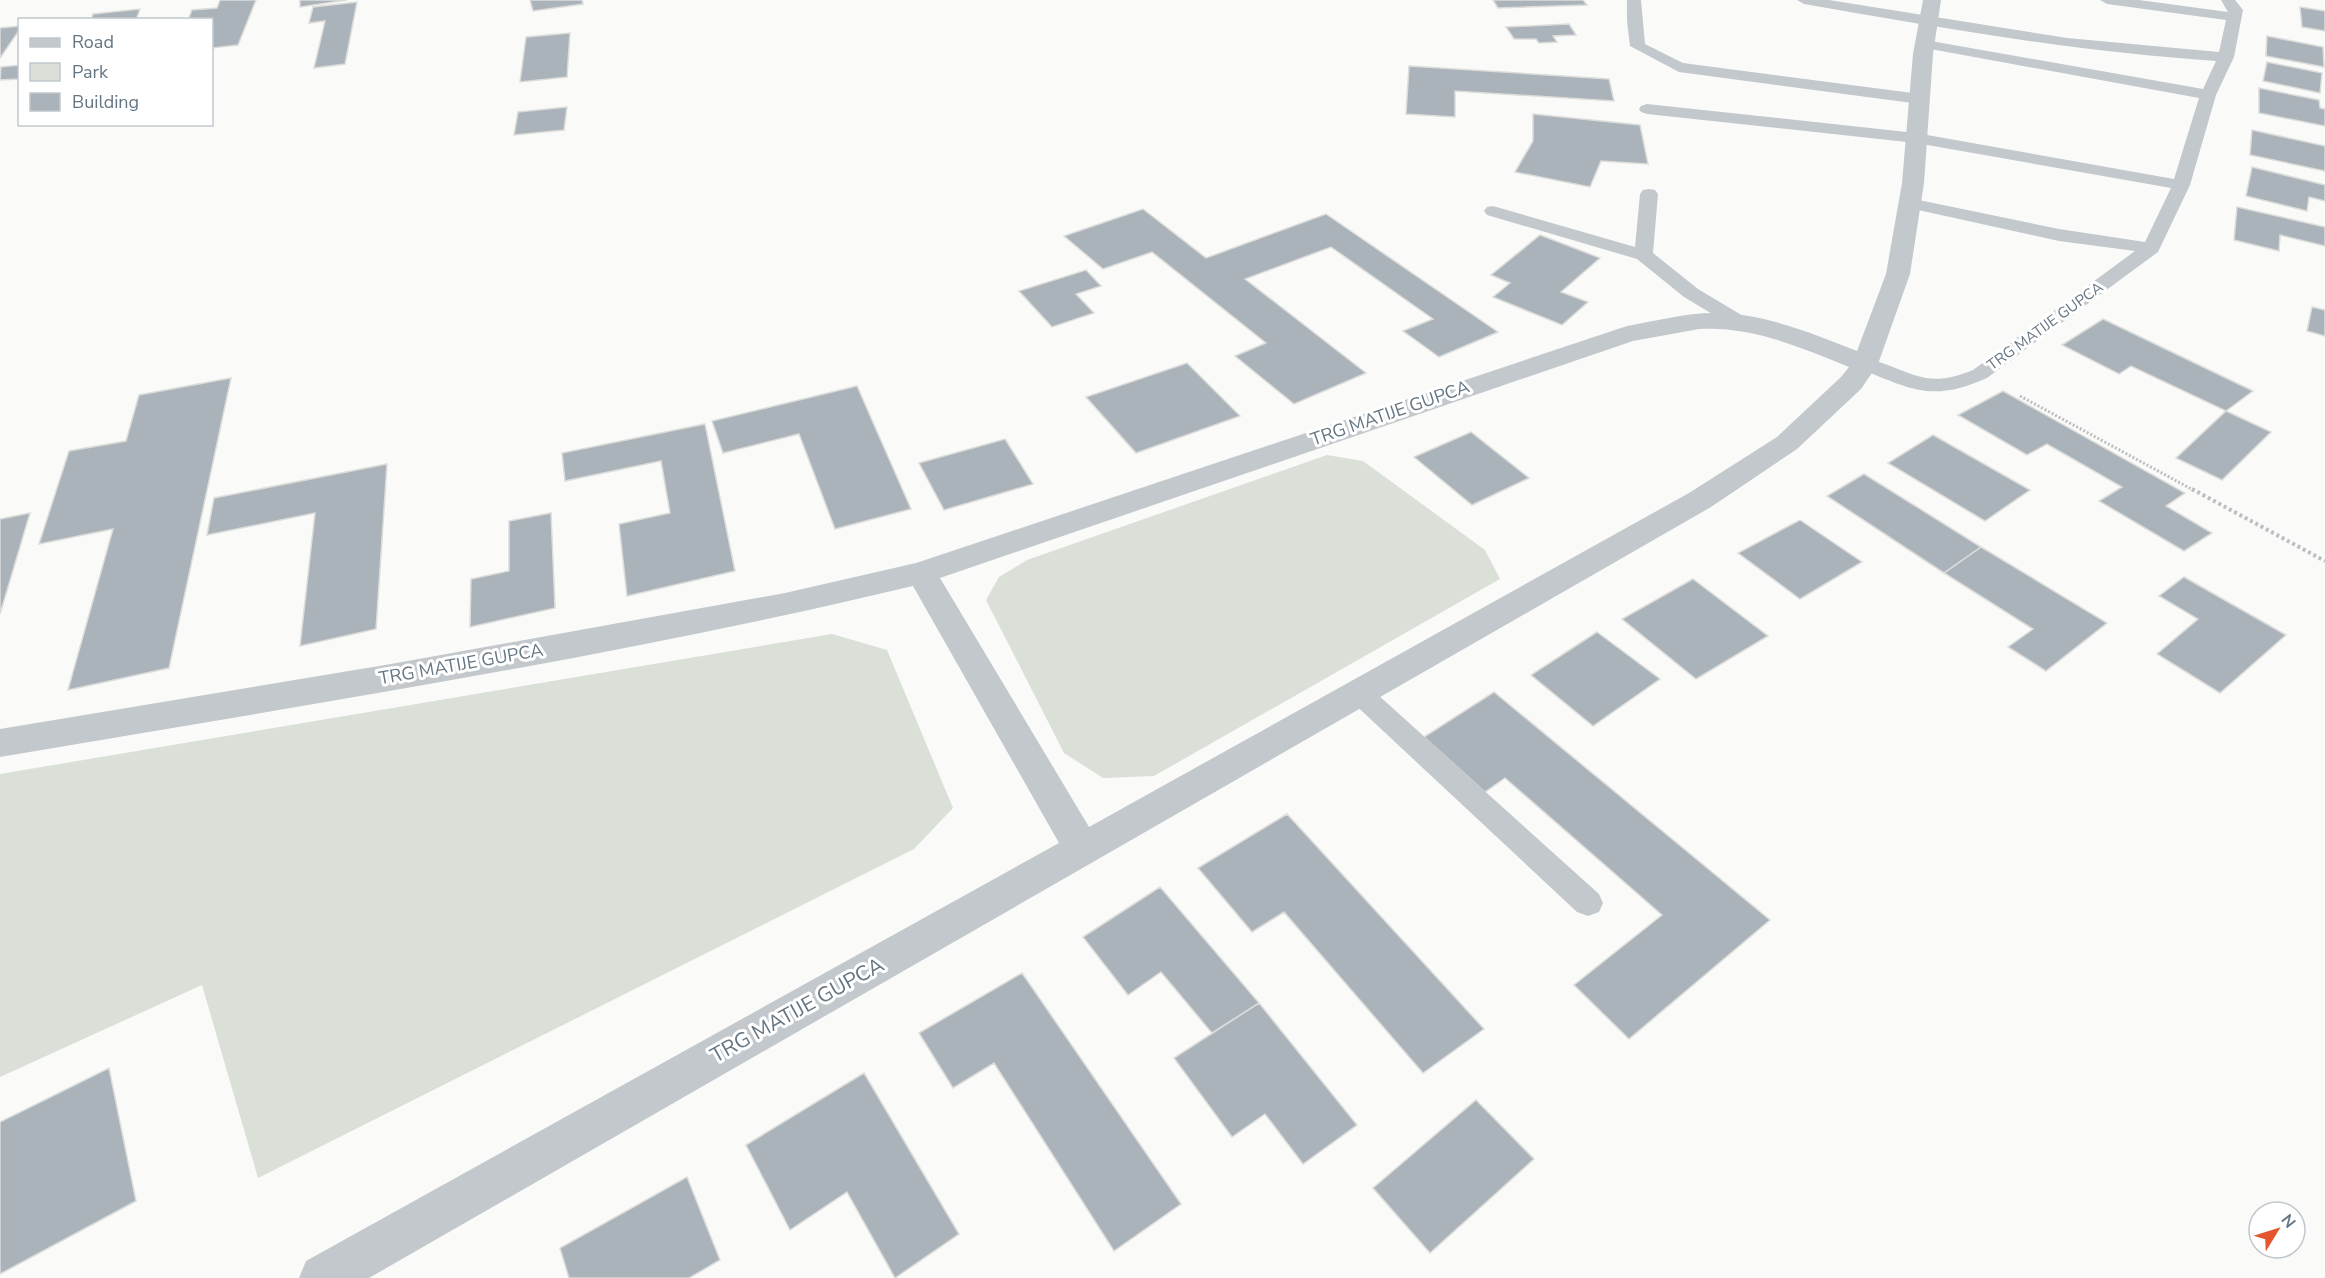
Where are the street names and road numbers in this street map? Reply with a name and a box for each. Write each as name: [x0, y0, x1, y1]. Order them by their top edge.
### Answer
street label: TRG MATIJE GUPCA: [1983, 277, 2107, 375]
street label: TRG MATIJE GUPCA: [1307, 375, 1473, 451]
street label: TRG MATIJE GUPCA: [377, 638, 545, 690]
street label: TRG MATIJE GUPCA: [705, 951, 889, 1069]

